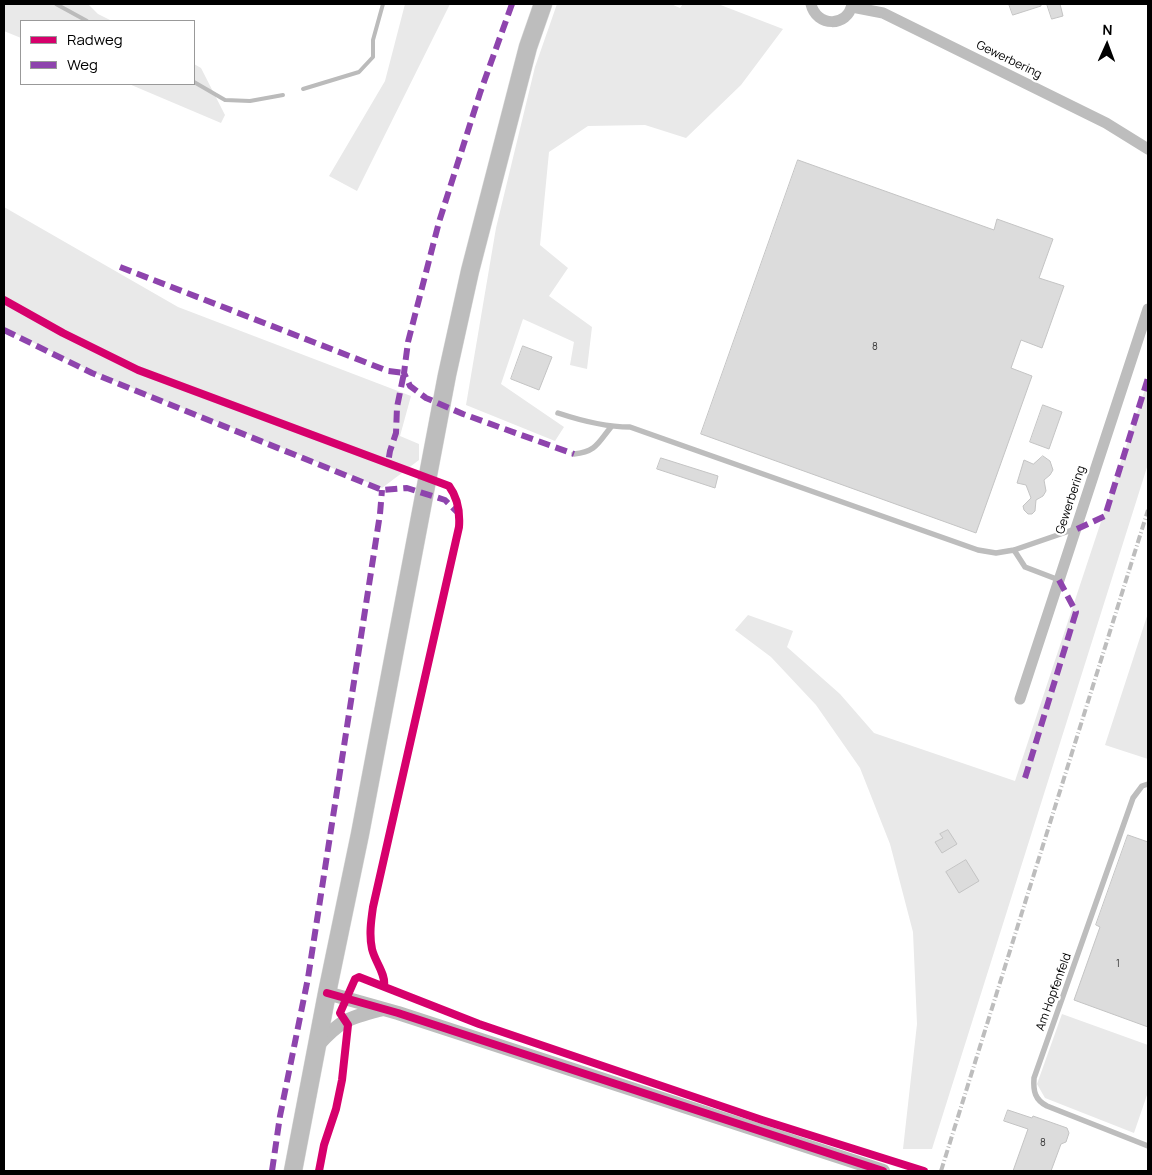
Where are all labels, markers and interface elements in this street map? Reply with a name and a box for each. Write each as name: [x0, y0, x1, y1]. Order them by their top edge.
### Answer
legend: [20, 20, 195, 85]
north arrow: [1082, 20, 1132, 70]
text: N: [1102, 20, 1113, 39]
text: Radweg: [67, 29, 123, 50]
street label: Gewerbering: [974, 38, 1044, 82]
text: Weg: [67, 54, 98, 75]
house number: 8: [872, 341, 878, 353]
street label: Gewerbering: [1053, 464, 1089, 536]
street label: Am Hopfenfeld: [1033, 951, 1075, 1033]
house number: 1: [1116, 958, 1120, 970]
house number: 8: [1040, 1137, 1046, 1149]

